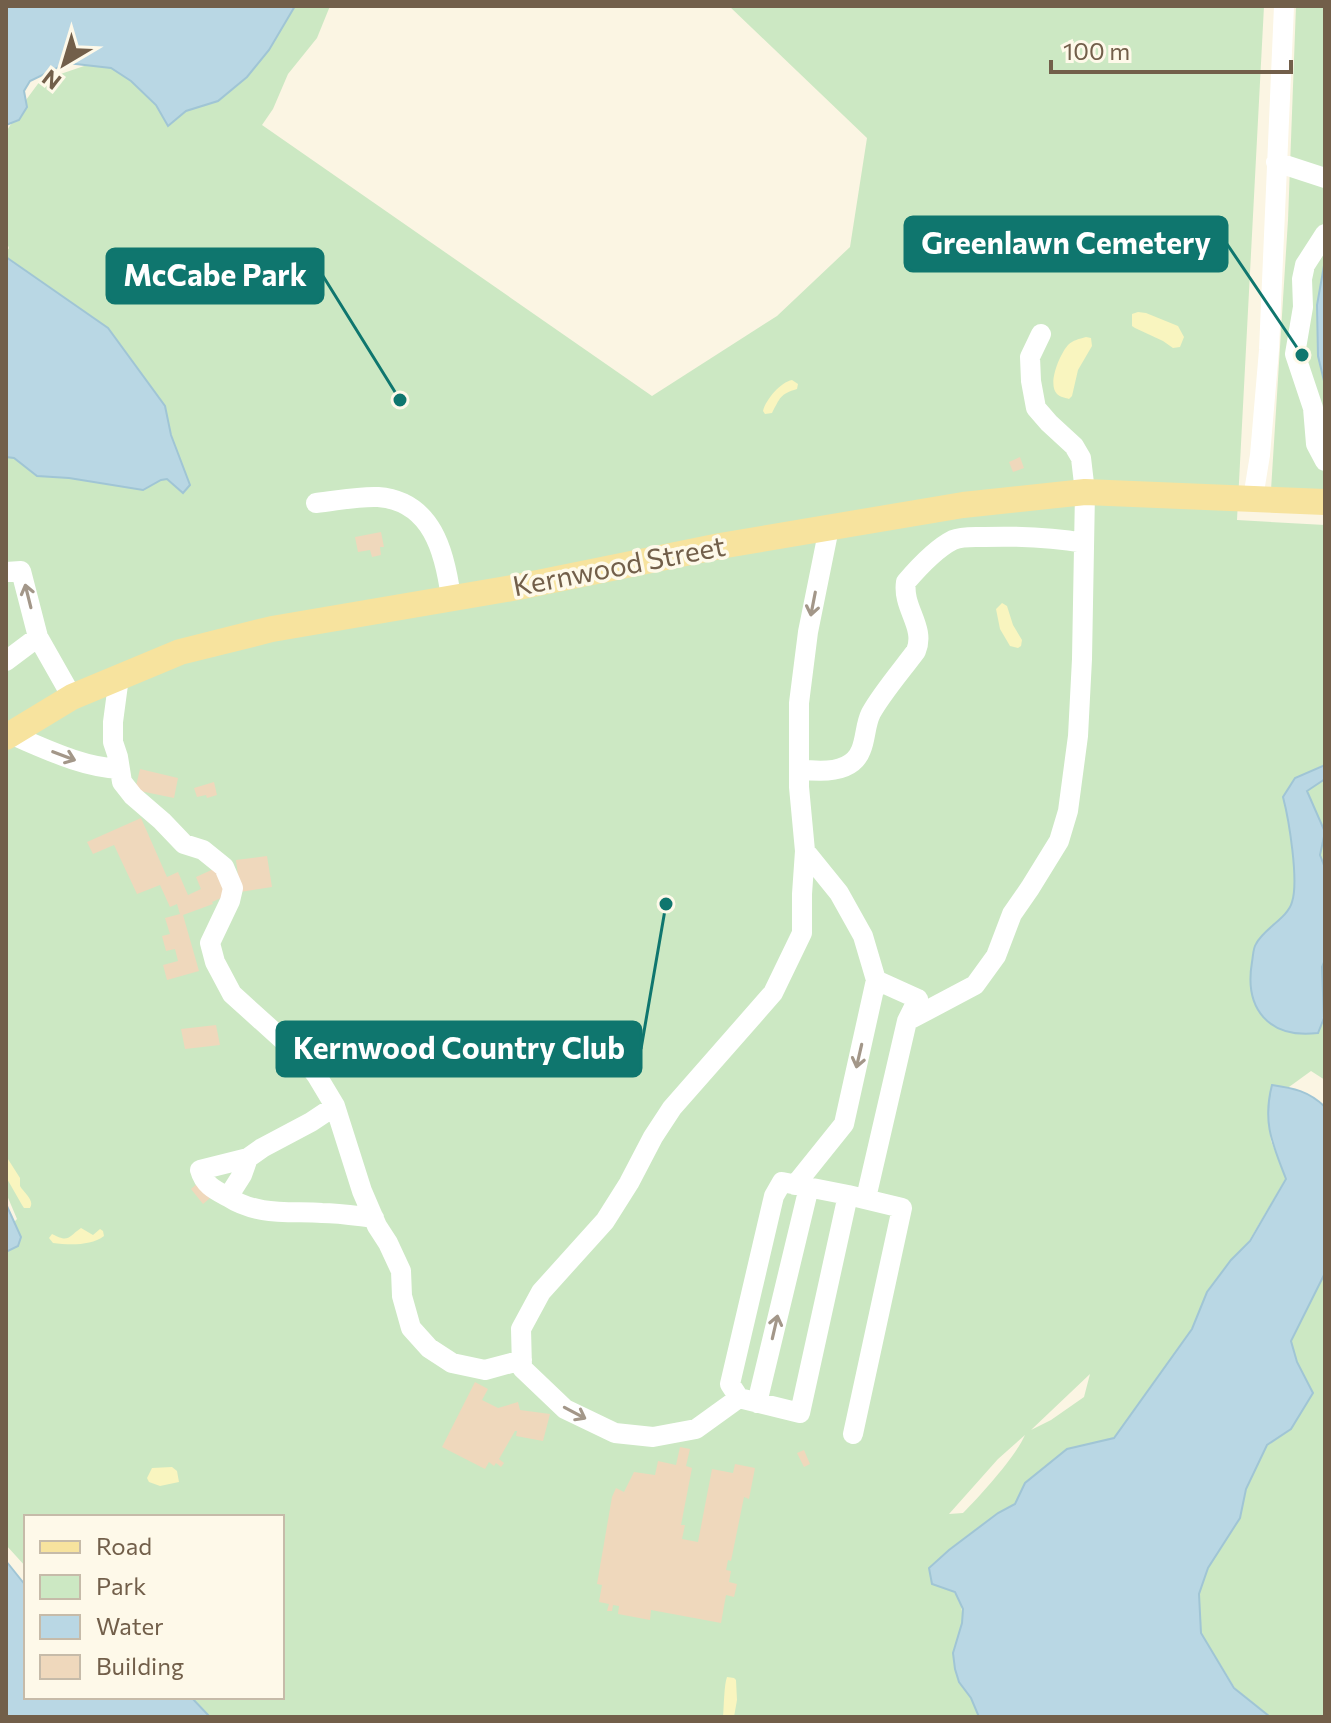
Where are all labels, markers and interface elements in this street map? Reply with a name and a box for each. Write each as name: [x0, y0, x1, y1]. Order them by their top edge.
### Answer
north arrow: [24, 24, 104, 104]
scale bar: [1051, 24, 1291, 74]
text: 100 m: [1063, 36, 1130, 65]
text: N: [37, 64, 66, 96]
callout: Greenlawn Cemetery: [905, 217, 1227, 271]
text: Greenlawn Cemetery: [921, 223, 1211, 260]
callout: McCabe Park: [107, 249, 323, 303]
text: McCabe Park: [123, 255, 307, 292]
street label: Kernwood Street: [510, 528, 728, 602]
one-way arrow: [20, 584, 35, 610]
one-way arrow: [805, 591, 820, 617]
one-way arrow: [51, 750, 76, 765]
callout: Kernwood Country Club: [277, 1022, 641, 1076]
text: Kernwood Country Club: [293, 1028, 625, 1065]
one-way arrow: [851, 1043, 866, 1069]
one-way arrow: [769, 1314, 784, 1340]
one-way arrow: [562, 1405, 586, 1421]
legend: [24, 1515, 284, 1699]
text: Road: [96, 1531, 152, 1560]
text: Park: [96, 1571, 146, 1600]
text: Water: [96, 1611, 164, 1640]
text: Building: [96, 1651, 184, 1680]

